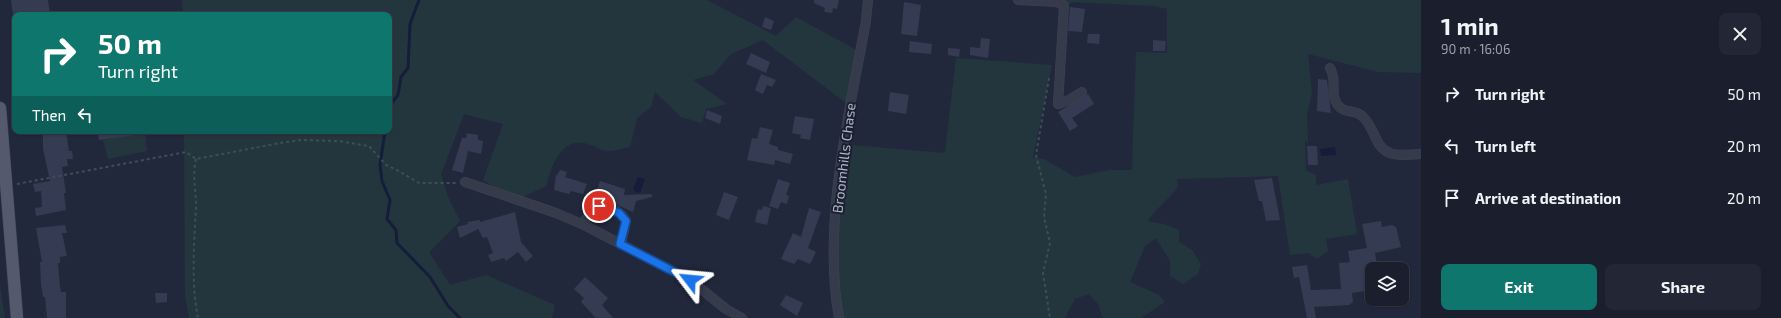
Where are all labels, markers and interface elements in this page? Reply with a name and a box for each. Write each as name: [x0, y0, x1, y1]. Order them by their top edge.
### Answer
text: 1 min: [1441, 11, 1499, 40]
button: close: [1719, 13, 1761, 55]
text: 50 m: [98, 26, 162, 60]
icon: right: [32, 28, 84, 80]
text: 90 m · 16:06: [1441, 41, 1510, 57]
text: Turn right: [98, 60, 178, 82]
icon: right: [1441, 83, 1463, 105]
text: Turn right: [1475, 85, 1545, 103]
text: 50 m: [1727, 85, 1761, 103]
street label: Broomhills Chase: [828, 102, 859, 214]
icon: left: [74, 104, 96, 126]
text: Then: [32, 106, 66, 124]
icon: left: [1441, 135, 1463, 157]
text: Turn left: [1475, 137, 1536, 155]
text: 20 m: [1727, 137, 1761, 155]
icon: arrive: [1441, 187, 1463, 209]
pin: [582, 189, 616, 223]
text: Arrive at destination: [1475, 189, 1621, 207]
text: 20 m: [1727, 189, 1761, 207]
icon: arrive: [588, 195, 610, 217]
position arrow: [669, 259, 711, 301]
map controls: [1365, 262, 1409, 306]
button: layers: [1365, 262, 1409, 306]
button: Exit: [1441, 264, 1597, 310]
button: Share: [1605, 264, 1761, 310]

